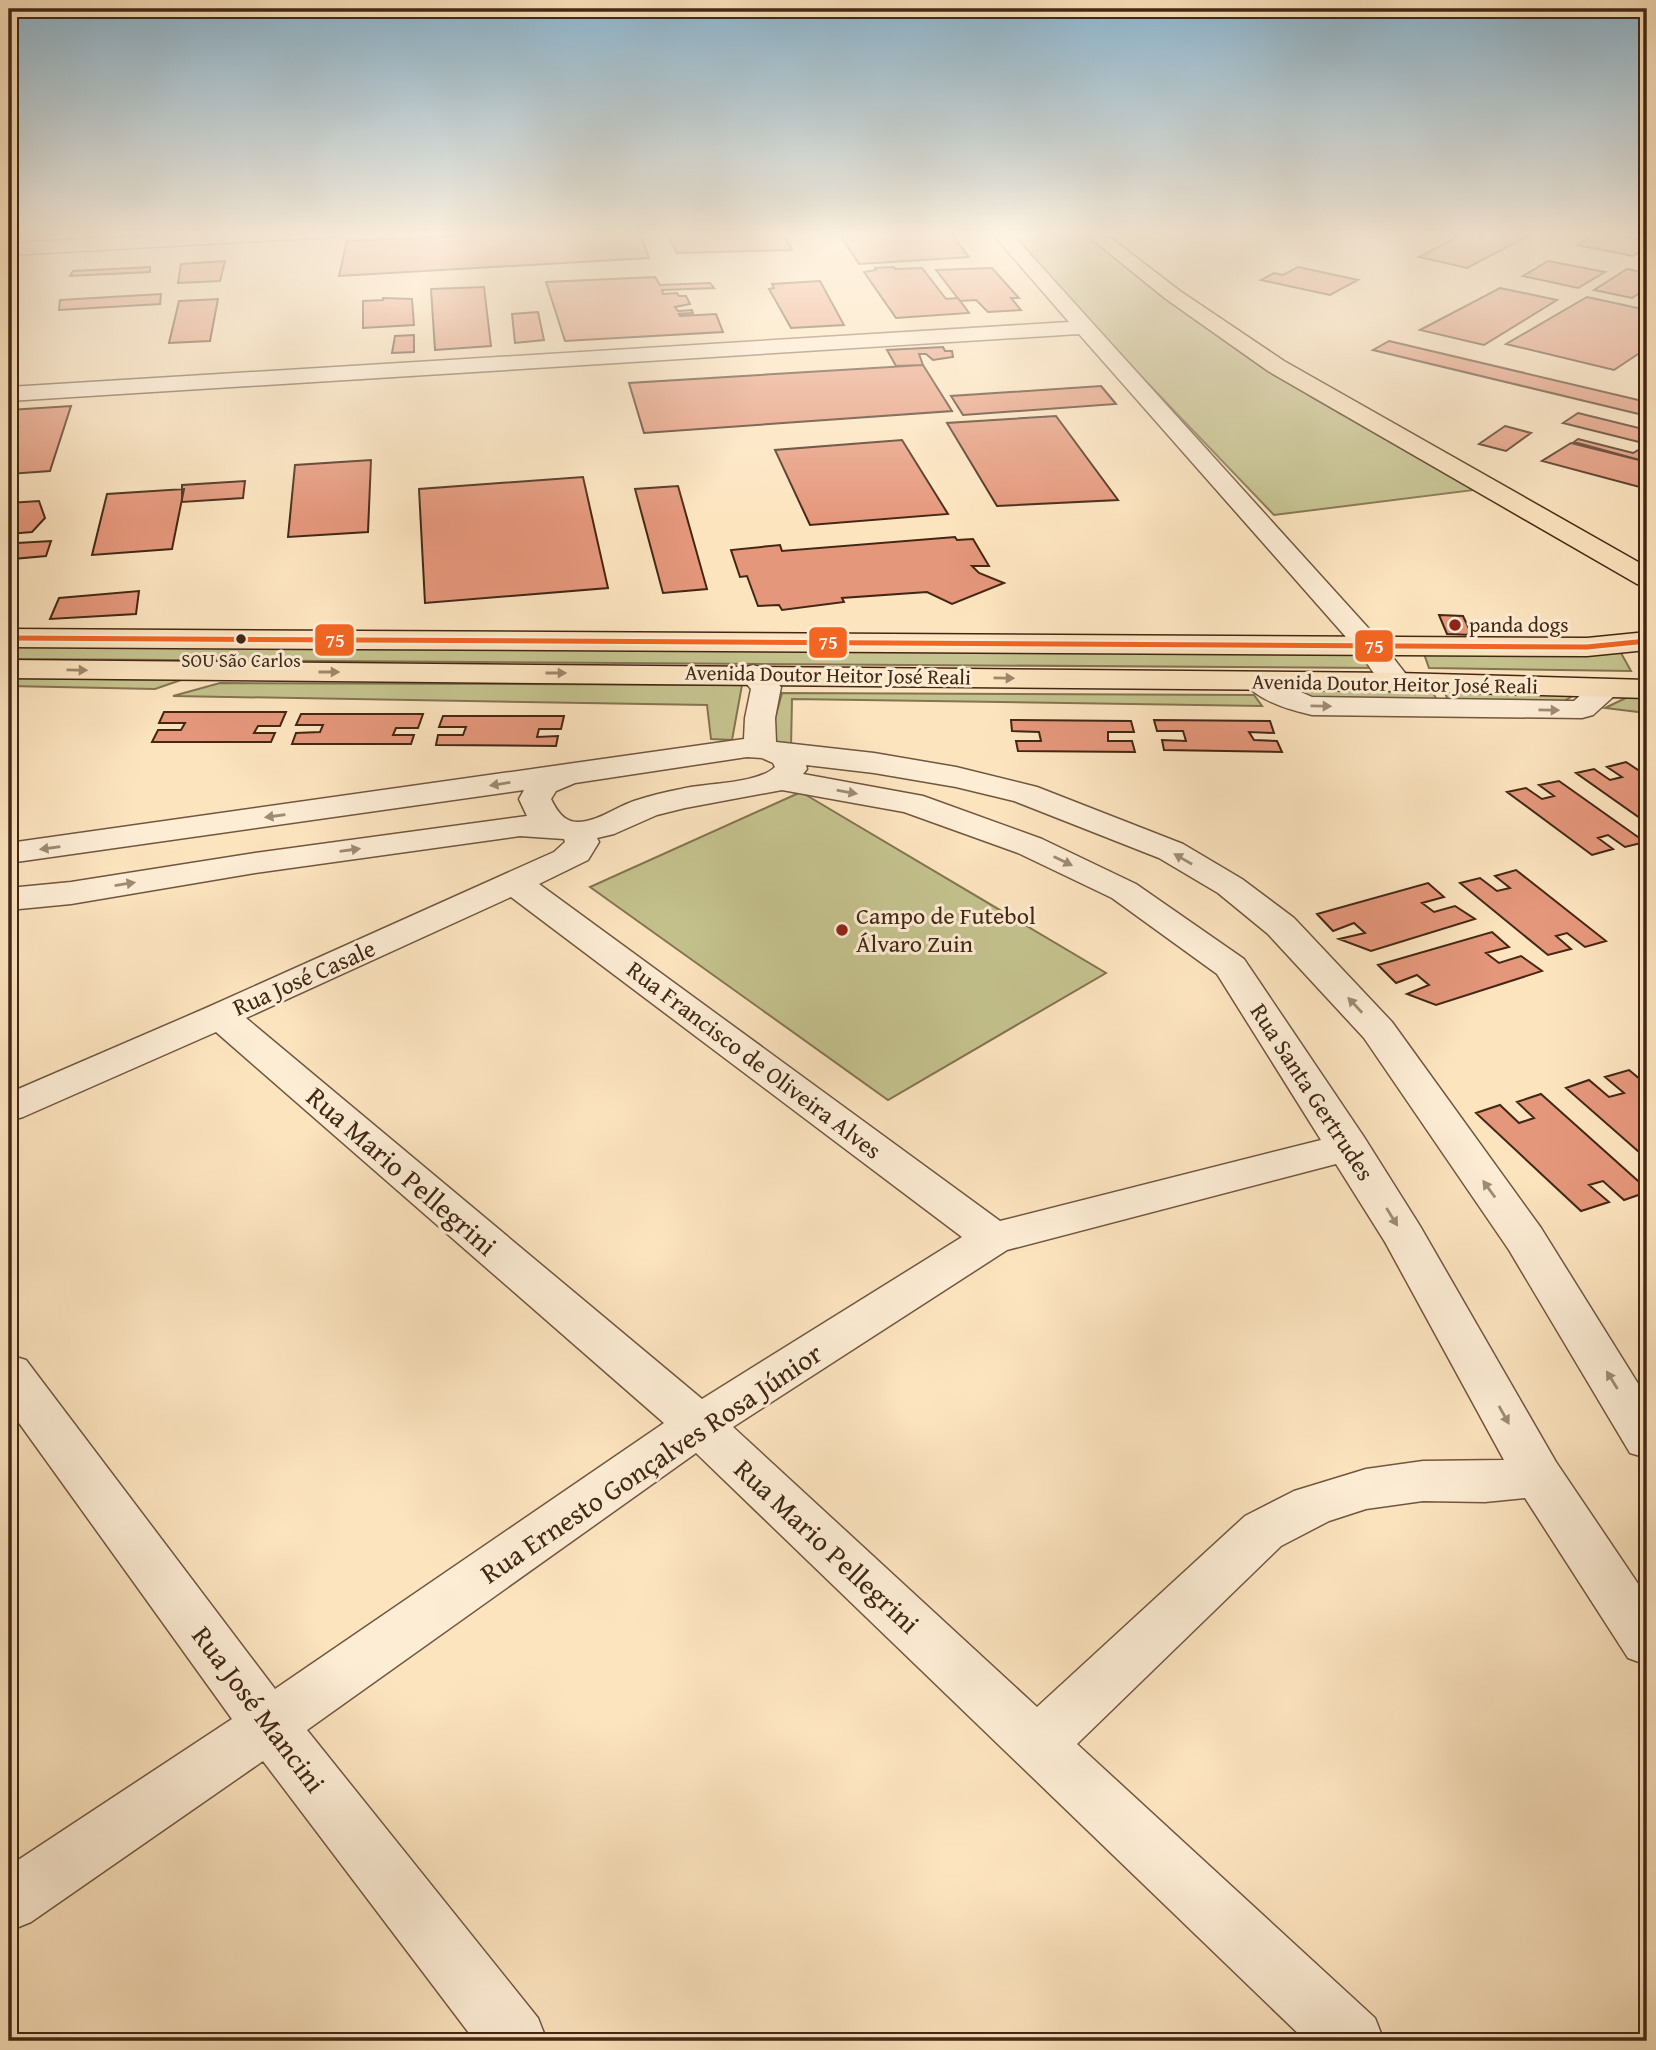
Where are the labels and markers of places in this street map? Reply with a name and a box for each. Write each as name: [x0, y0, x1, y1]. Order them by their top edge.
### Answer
place label: panda dogs: [1469, 609, 1569, 640]
marker: panda dogs: [1447, 617, 1463, 633]
marker: SOU São Carlos: [234, 632, 248, 646]
place label: SOU São Carlos: [181, 646, 301, 674]
place label: Campo de Futebol Álvaro Zuin: [856, 898, 1036, 961]
marker: Campo de Futebol Álvaro Zuin: [834, 922, 850, 938]

